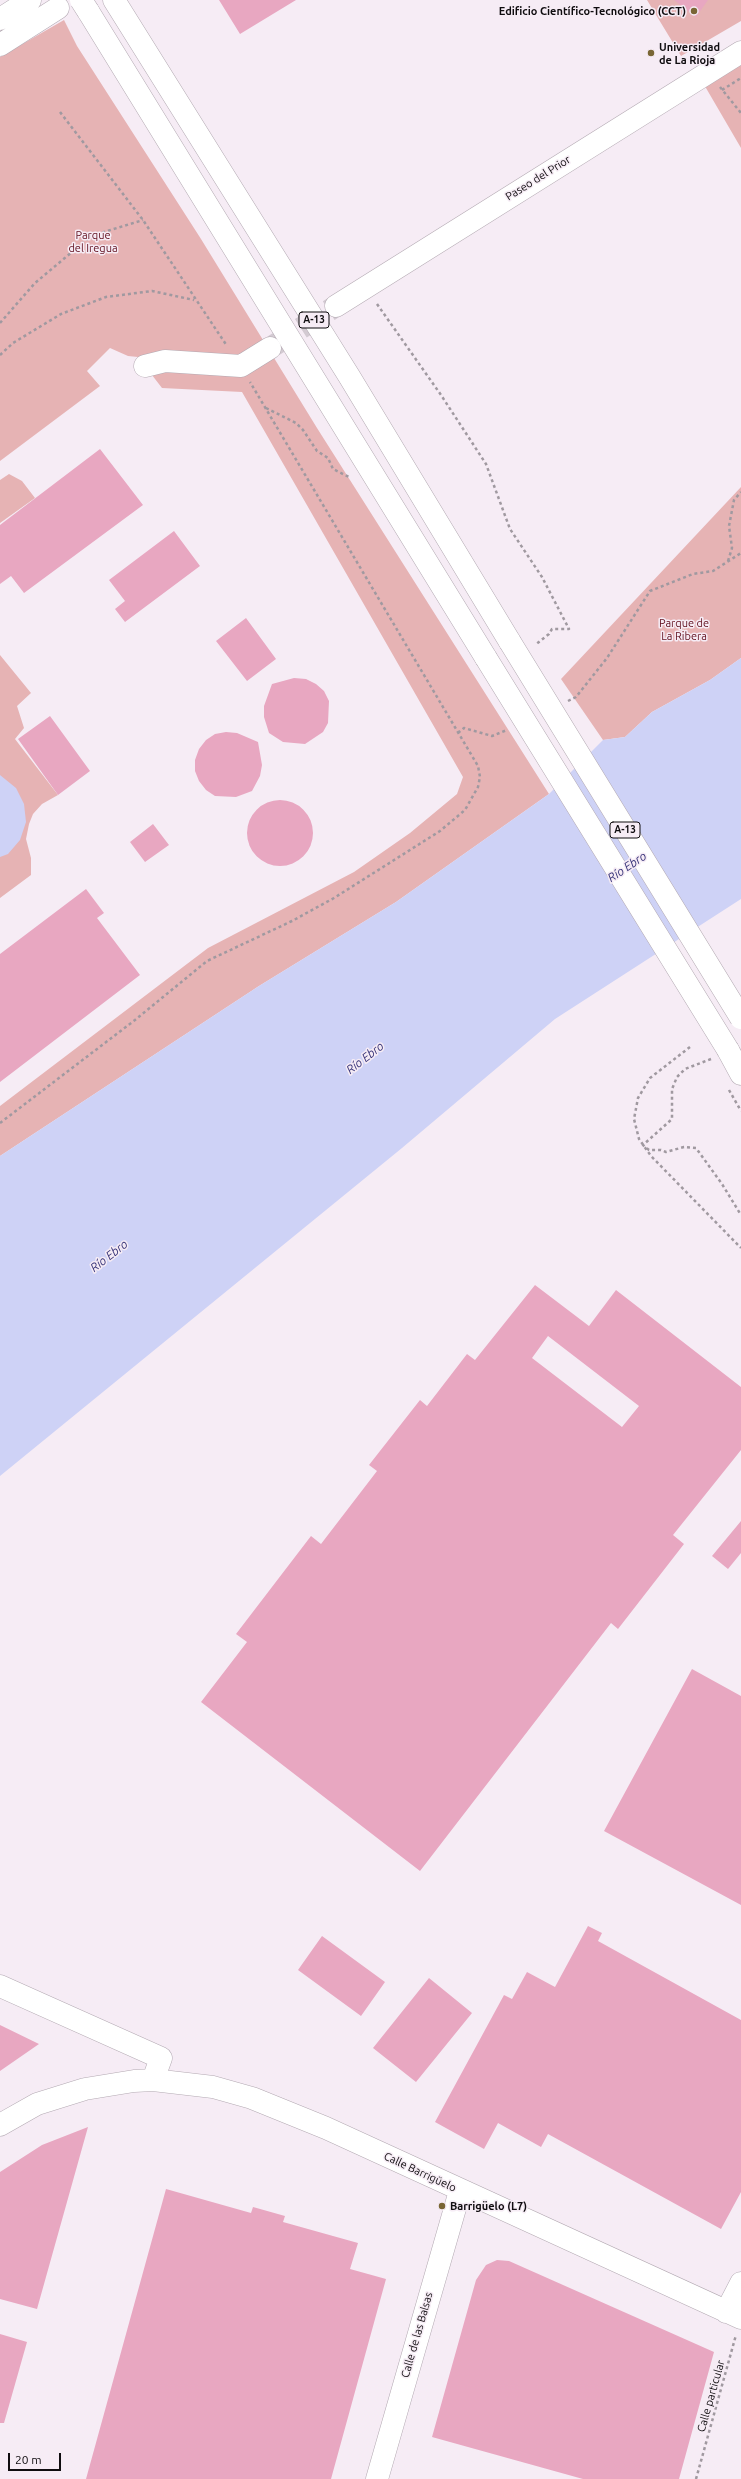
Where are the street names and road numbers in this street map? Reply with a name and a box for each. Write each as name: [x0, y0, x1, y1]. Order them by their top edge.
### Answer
street label: Paseo del Prior: [503, 153, 573, 203]
road number: A-13: [299, 312, 329, 328]
road number: A-13: [610, 822, 640, 838]
street label: Calle Barrigüelo: [382, 2149, 458, 2195]
street label: Calle de las Balsas: [398, 2291, 436, 2379]
street label: Calle particular: [694, 2359, 728, 2433]

